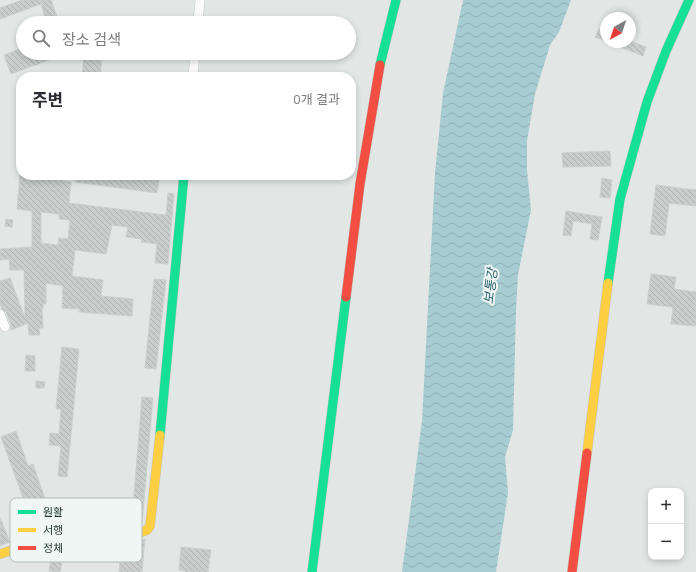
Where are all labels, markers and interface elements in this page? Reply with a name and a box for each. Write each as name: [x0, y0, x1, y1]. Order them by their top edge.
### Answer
north arrow: [600, 12, 636, 48]
search box: [16, 16, 356, 60]
icon: search: [30, 27, 52, 49]
text: 장소 검색: [62, 29, 121, 49]
text: 주변: [32, 88, 63, 111]
text: 0개 결과: [293, 90, 340, 108]
water label: 보통강: [479, 265, 501, 305]
map controls: [648, 488, 684, 560]
button: +: [648, 488, 684, 524]
legend: [10, 498, 142, 562]
text: 원활: [43, 504, 63, 519]
text: 서행: [43, 522, 63, 537]
button: −: [648, 524, 684, 560]
text: 정체: [43, 540, 63, 555]

